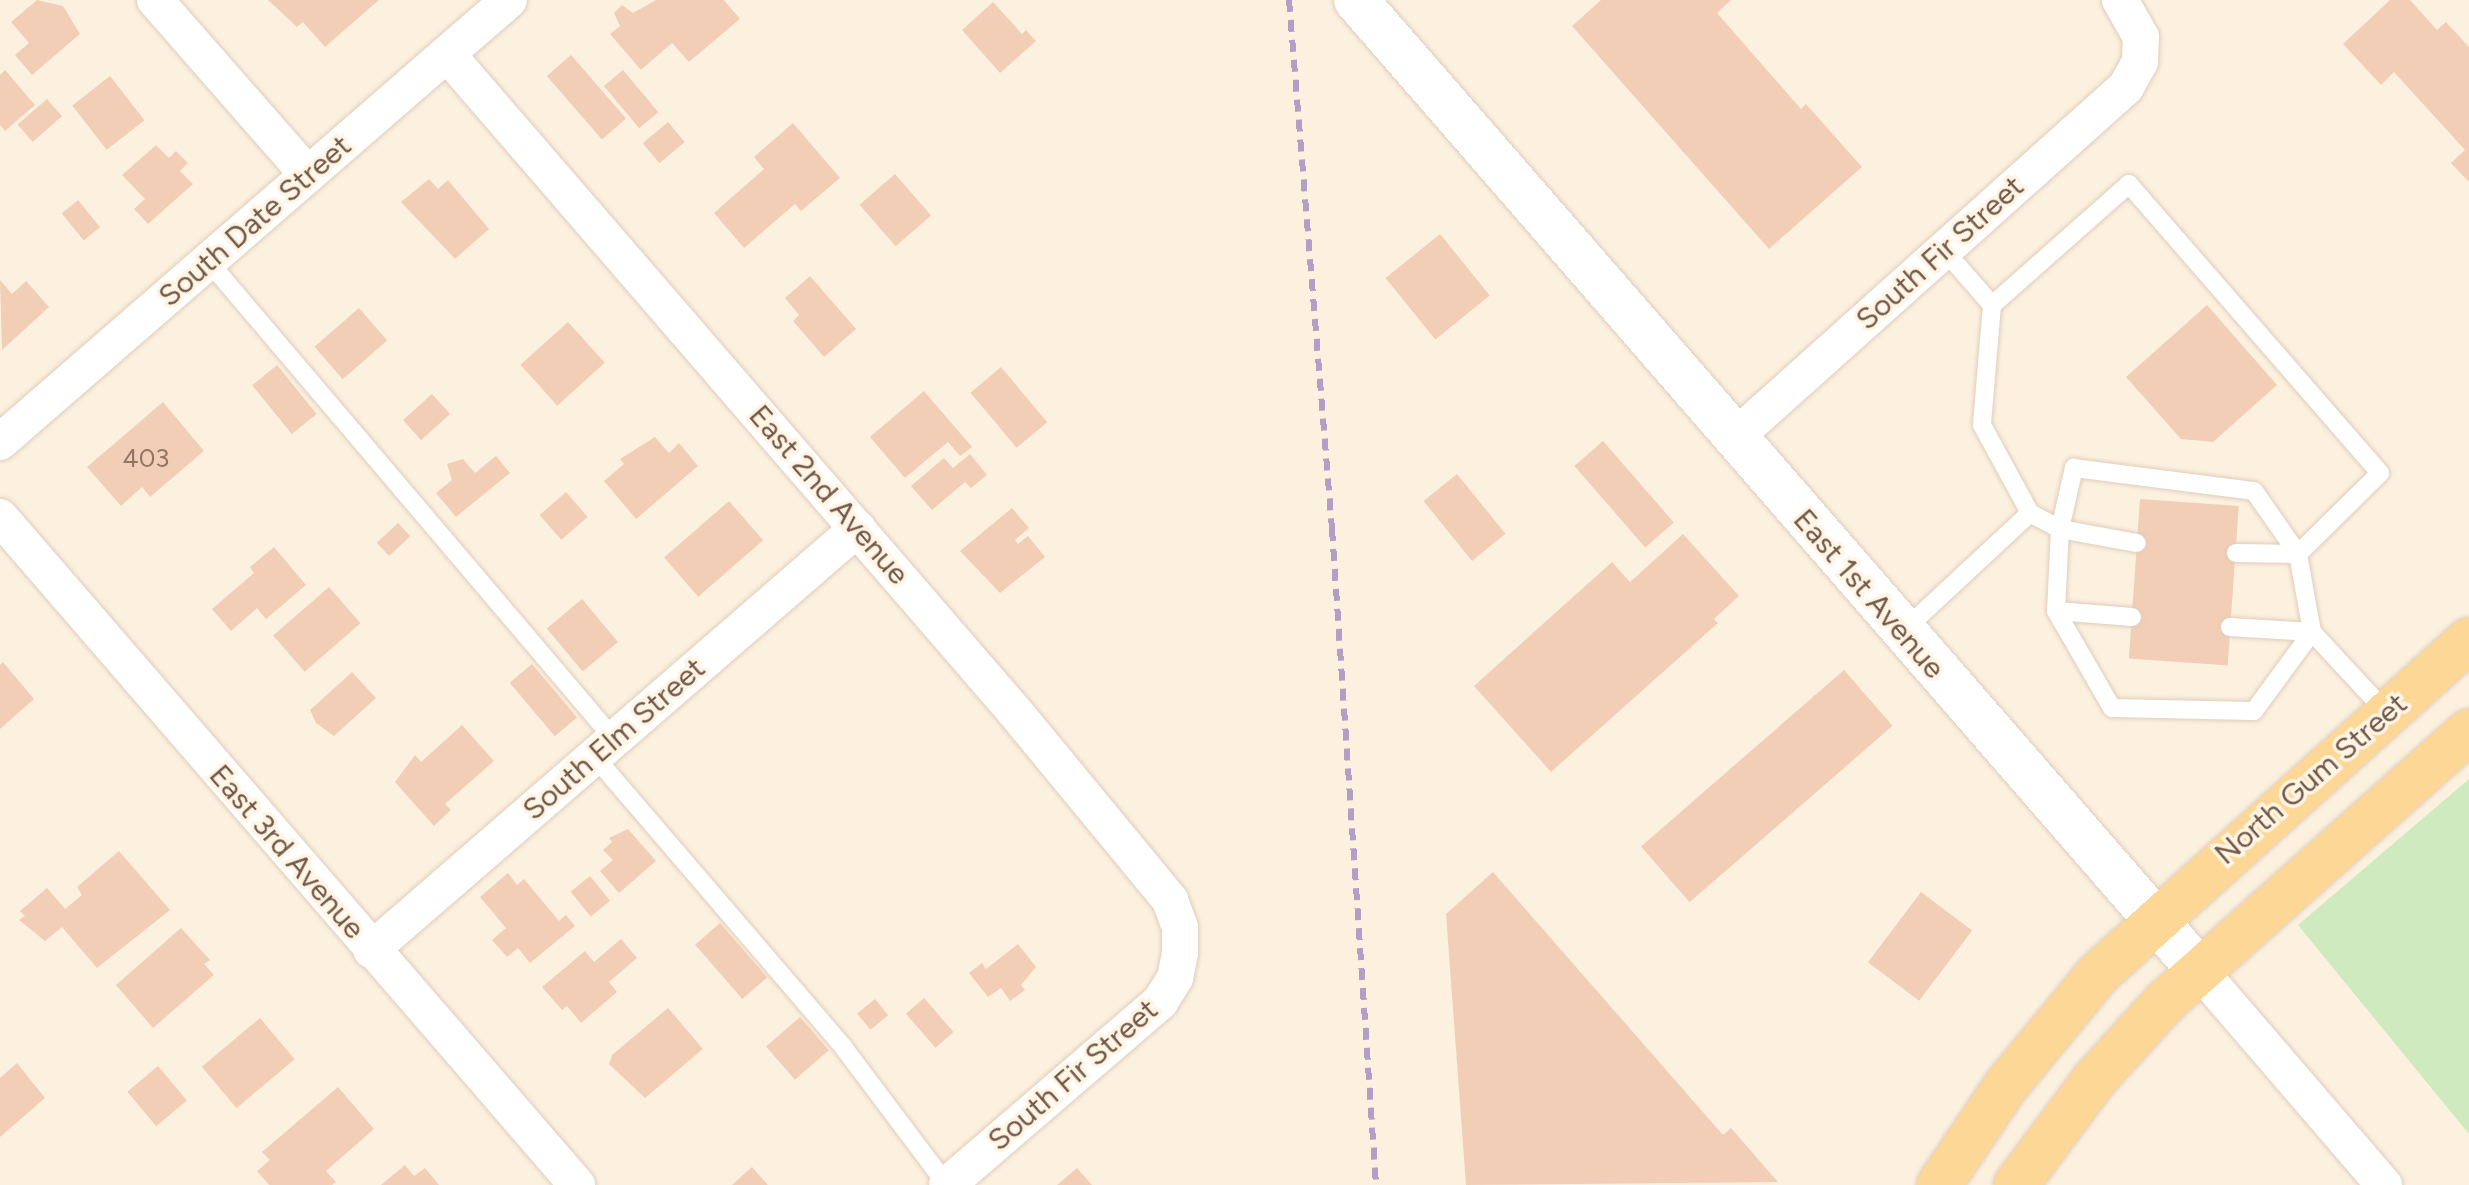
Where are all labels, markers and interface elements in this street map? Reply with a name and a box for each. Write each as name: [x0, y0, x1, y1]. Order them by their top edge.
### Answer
street label: South Date Street: [151, 128, 359, 314]
street label: South Fir Street: [1849, 168, 2031, 338]
street label: East 2nd Avenue: [741, 398, 917, 592]
house number: 403: [123, 443, 169, 475]
street label: East 1st Avenue: [1786, 502, 1952, 686]
street label: South Elm Street: [516, 650, 712, 828]
street label: North Gum Street: [2208, 686, 2414, 872]
street label: East 3rd Avenue: [202, 758, 372, 946]
street label: South Fir Street: [981, 992, 1165, 1158]

